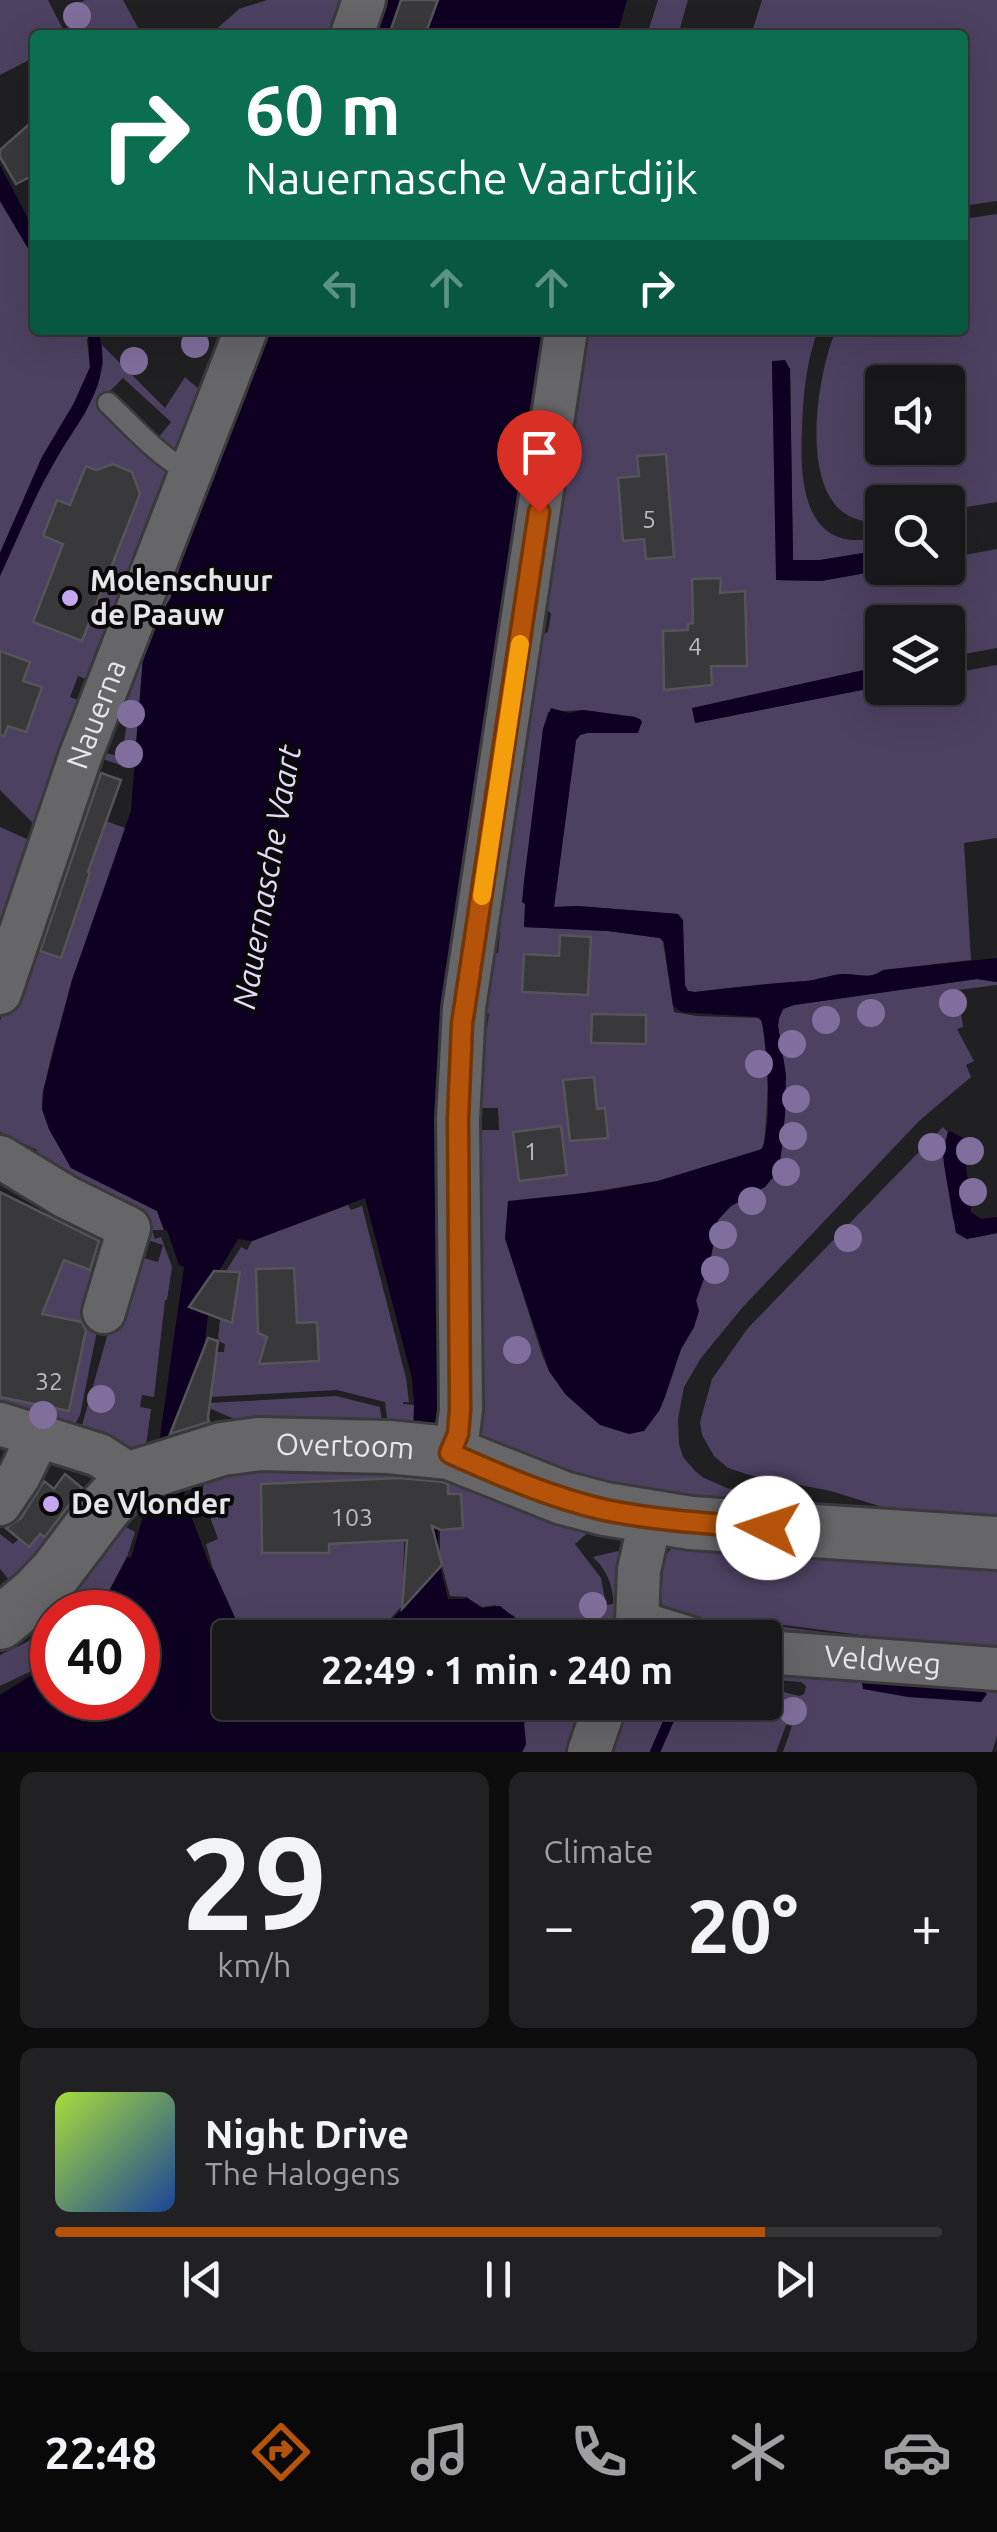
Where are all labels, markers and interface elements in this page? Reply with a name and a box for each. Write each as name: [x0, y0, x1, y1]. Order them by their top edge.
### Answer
icon: right: [80, 70, 210, 200]
text: 60 m: [245, 70, 401, 148]
text: Nauernasche Vaartdijk: [245, 152, 698, 203]
icon: left: [314, 260, 369, 315]
icon: ahead: [419, 260, 474, 315]
icon: ahead: [524, 260, 579, 315]
icon: right: [629, 260, 684, 315]
map controls: [865, 365, 965, 705]
button: sound: [865, 365, 965, 465]
pin: [497, 410, 582, 513]
icon: arrive: [512, 425, 567, 480]
button: search: [865, 485, 965, 585]
house number: 5: [642, 505, 656, 533]
place label: Molenschuur de Paauw: [90, 563, 273, 631]
marker: Molenschuur de Paauw: [59, 587, 81, 609]
button: layers: [865, 605, 965, 705]
house number: 4: [688, 632, 702, 660]
street label: Nauerna: [59, 654, 132, 773]
water label: Nauernasche Vaart: [225, 742, 307, 1012]
house number: 1: [524, 1137, 538, 1165]
house number: 32: [35, 1367, 63, 1395]
street label: Overtoom: [275, 1426, 416, 1465]
position arrow: [716, 1476, 820, 1580]
place label: De Vlonder: [71, 1486, 231, 1520]
marker: De Vlonder: [40, 1493, 62, 1515]
house number: 103: [331, 1503, 373, 1531]
speed limit sign: 40: [30, 1590, 160, 1720]
street label: Veldweg: [823, 1638, 942, 1681]
text: 22:49 · 1 min · 240 m: [321, 1649, 673, 1691]
text: 29: [181, 1809, 328, 1955]
text: Climate: [544, 1833, 654, 1869]
text: 20°: [687, 1883, 798, 1967]
text: −: [544, 1895, 575, 1956]
text: +: [911, 1895, 942, 1956]
text: km/h: [217, 1947, 291, 1983]
text: Night Drive: [205, 2113, 409, 2155]
text: The Halogens: [205, 2155, 400, 2191]
icon: previous: [175, 2252, 230, 2307]
icon: pause: [471, 2252, 526, 2307]
icon: next: [767, 2252, 822, 2307]
icon: directions: [246, 2417, 316, 2487]
icon: music: [405, 2417, 475, 2487]
icon: phone: [564, 2417, 634, 2487]
icon: climate: [723, 2417, 793, 2487]
icon: car: [882, 2417, 952, 2487]
text: 22:48: [45, 2427, 157, 2478]

